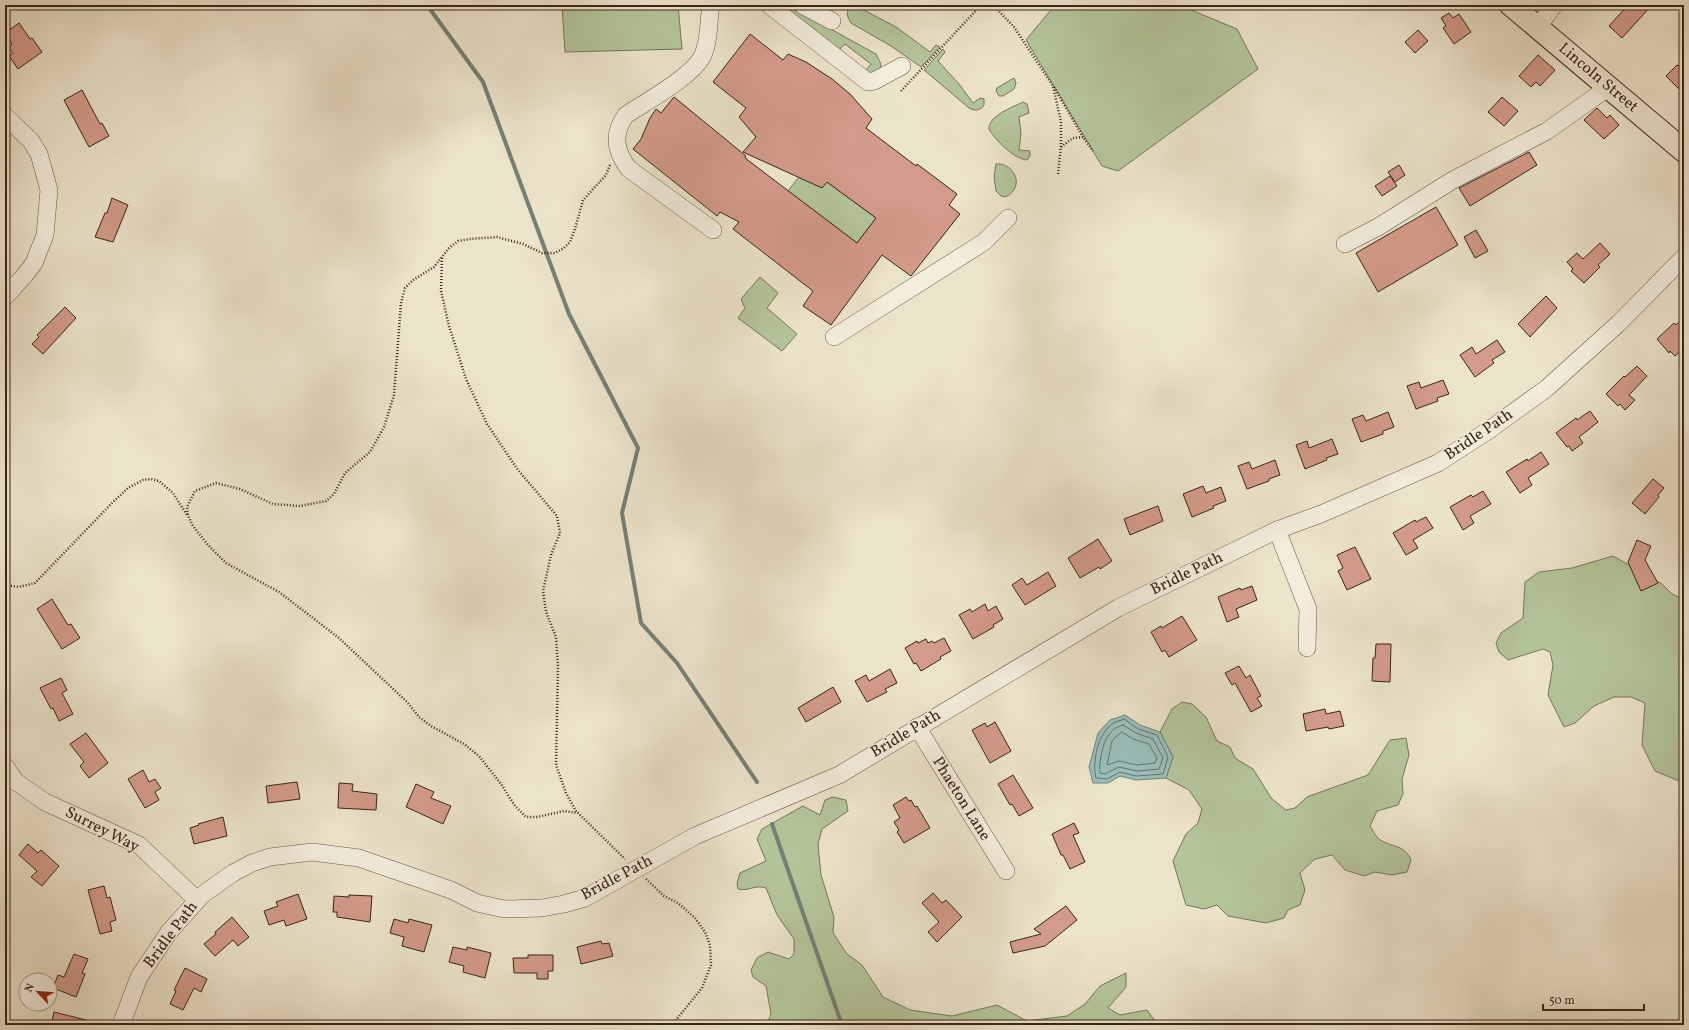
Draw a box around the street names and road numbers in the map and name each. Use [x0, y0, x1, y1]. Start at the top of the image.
street label: Lincoln Street [1553, 38, 1643, 118]
street label: Bridle Path [1440, 404, 1518, 466]
street label: Bridle Path [1147, 547, 1227, 601]
street label: Bridle Path [867, 704, 945, 764]
street label: Phaeton Lane [926, 753, 996, 845]
street label: Surrey Way [61, 802, 143, 858]
street label: Bridle Path [577, 850, 657, 906]
street label: Bridle Path [139, 897, 203, 973]

